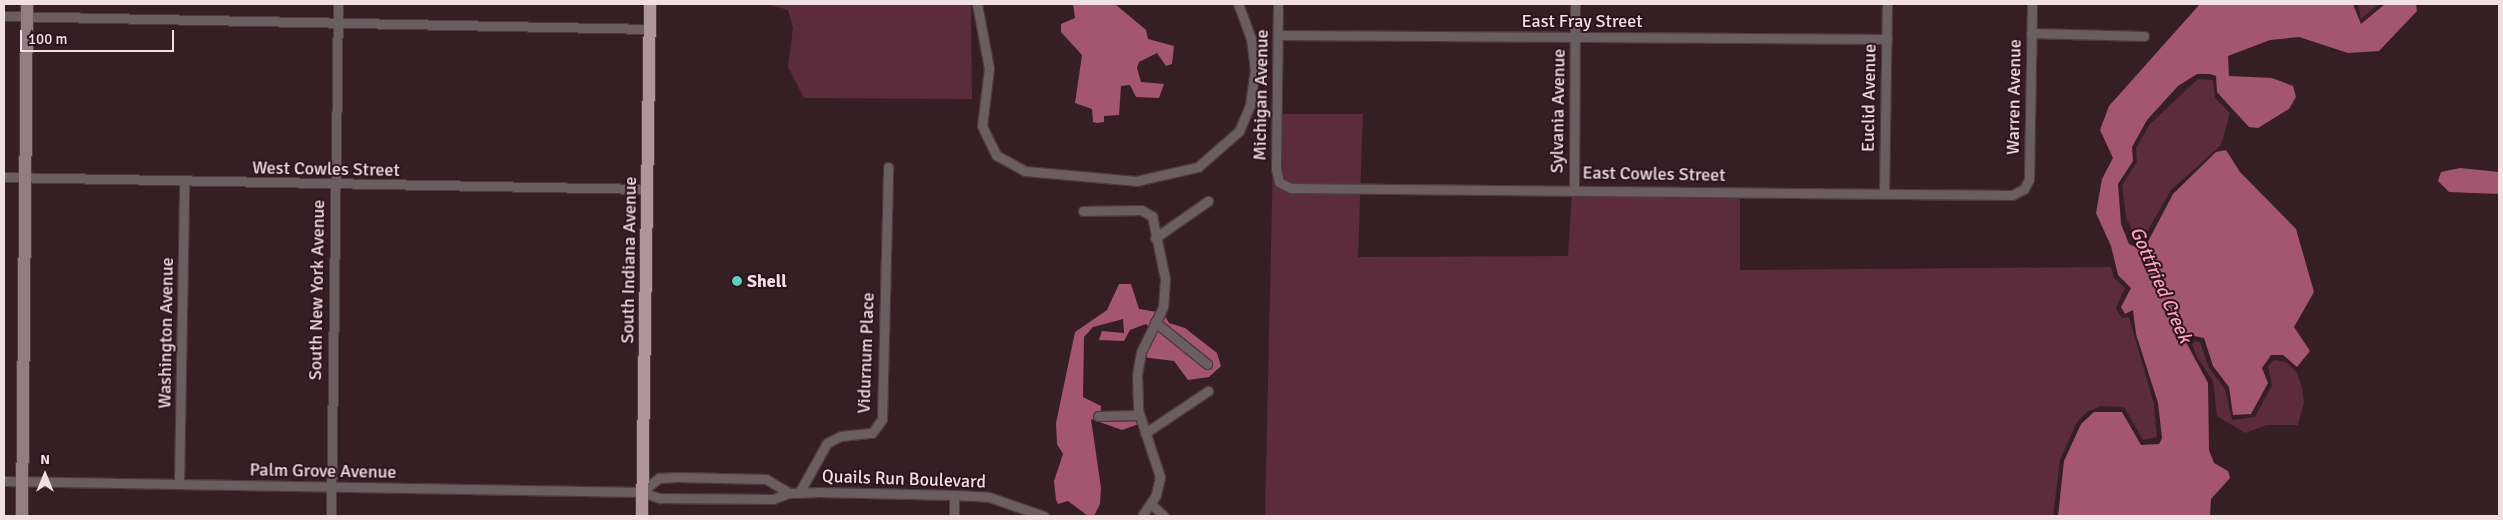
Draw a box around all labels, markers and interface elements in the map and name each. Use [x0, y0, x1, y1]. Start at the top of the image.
street label: East Fray Street [1522, 10, 1642, 32]
scale bar [22, 20, 176, 52]
street label: Michigan Avenue [1249, 29, 1273, 161]
text: 100 m [28, 30, 68, 48]
street label: Warren Avenue [2002, 39, 2026, 155]
street label: Euclid Avenue [1857, 44, 1881, 152]
street label: Sylvania Avenue [1546, 49, 1570, 173]
street label: West Cowles Street [252, 157, 400, 181]
street label: East Cowles Street [1582, 162, 1726, 186]
street label: South Indiana Avenue [617, 176, 641, 344]
street label: South New York Avenue [305, 200, 329, 380]
water label: Gottfried Creek [2124, 223, 2196, 347]
street label: Washington Avenue [154, 257, 178, 409]
place label: Shell [747, 270, 787, 292]
marker: Shell [731, 275, 743, 287]
street label: Vidurnum Place [853, 292, 879, 414]
north arrow [20, 450, 70, 500]
text: N [40, 451, 50, 468]
street label: Palm Grove Avenue [249, 459, 397, 483]
street label: Quails Run Boulevard [822, 465, 986, 493]

